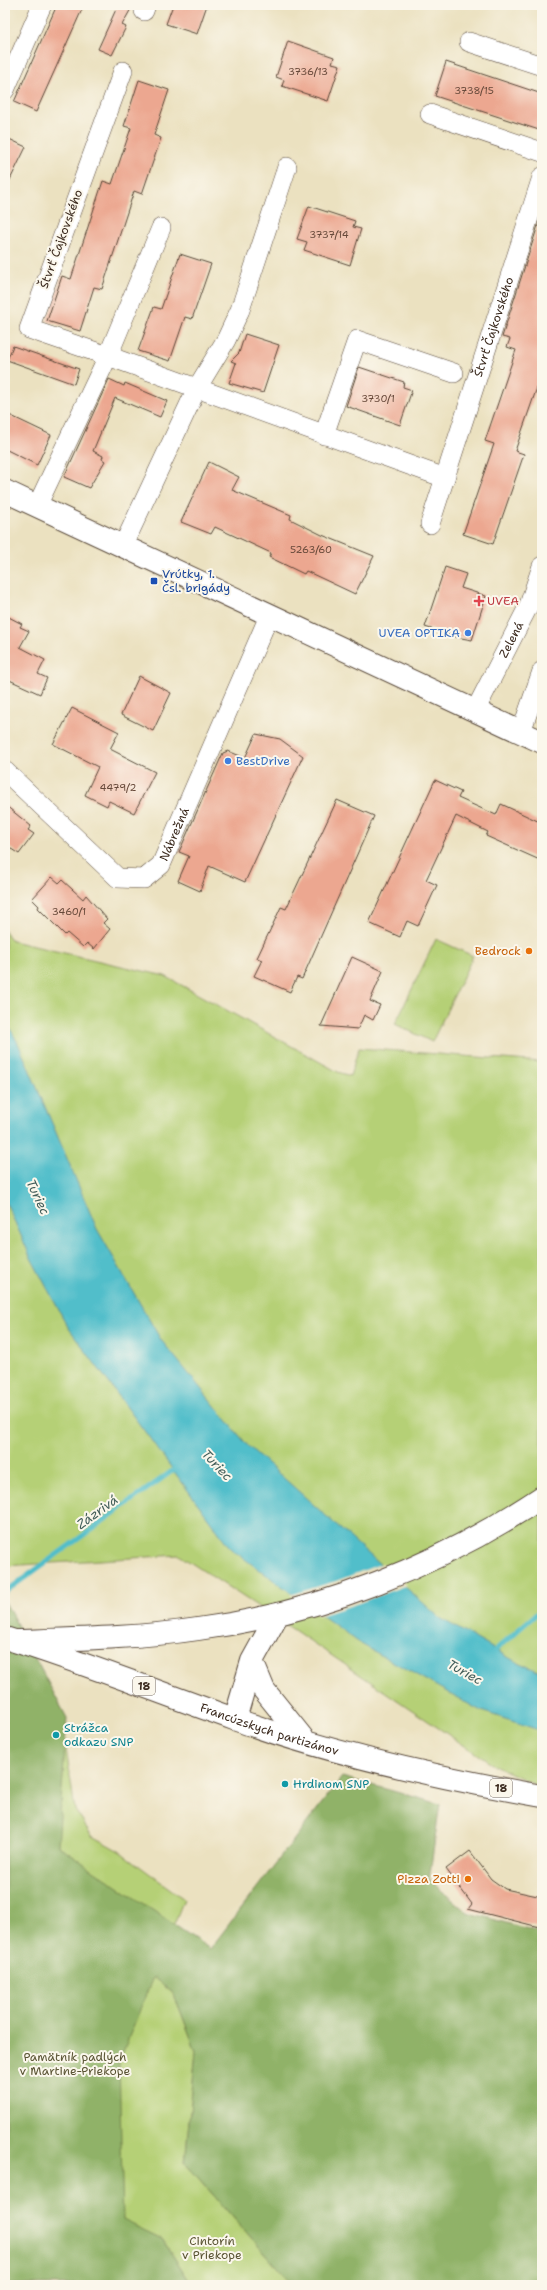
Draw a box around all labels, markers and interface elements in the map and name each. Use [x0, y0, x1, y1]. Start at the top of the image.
house number: 3736/13 [288, 65, 328, 78]
house number: 3738/15 [454, 84, 494, 97]
street label: Štvrť Čajkovského [36, 187, 86, 291]
house number: 3737/14 [309, 228, 349, 241]
street label: Štvrť Čajkovského [470, 275, 517, 379]
house number: 3730/1 [361, 392, 395, 405]
house number: 5263/60 [290, 543, 332, 556]
place label: Vrútky, 1. Čsl. brigády [162, 566, 230, 596]
marker: Vrútky, 1. Čsl. brigády [149, 576, 159, 586]
place label: UVEA [487, 593, 519, 609]
marker: UVEA [474, 596, 484, 606]
street label: Zelená [495, 618, 527, 661]
place label: UVEA OPTIKA [379, 625, 460, 641]
marker: UVEA OPTIKA [463, 628, 473, 638]
place label: BestDrive [236, 753, 290, 769]
marker: BestDrive [223, 756, 233, 766]
house number: 4479/2 [100, 781, 136, 794]
street label: Nábrežná [156, 805, 193, 864]
house number: 3460/1 [52, 905, 86, 918]
place label: Bedrock [475, 943, 521, 959]
marker: Bedrock [524, 946, 534, 956]
water label: Turiec [22, 1177, 54, 1218]
water label: Turiec [198, 1446, 236, 1485]
water label: Zázrivá [73, 1491, 121, 1533]
water label: Turiec [445, 1656, 486, 1689]
road number: 18 [133, 1677, 155, 1695]
street label: Francúzskych partizánov [198, 1700, 341, 1759]
place label: Strážca odkazu SNP [64, 1720, 133, 1750]
marker: Strážca odkazu SNP [51, 1730, 61, 1740]
place label: Hrdinom SNP [293, 1776, 369, 1792]
marker: Hrdinom SNP [280, 1779, 290, 1789]
road number: 18 [490, 1779, 512, 1797]
place label: Pizza Zotti [397, 1871, 460, 1887]
marker: Pizza Zotti [463, 1874, 473, 1884]
park label: Pamätník padlých v Martine-Priekope [20, 2049, 131, 2079]
park label: Cintorín v Priekope [182, 2233, 242, 2263]

